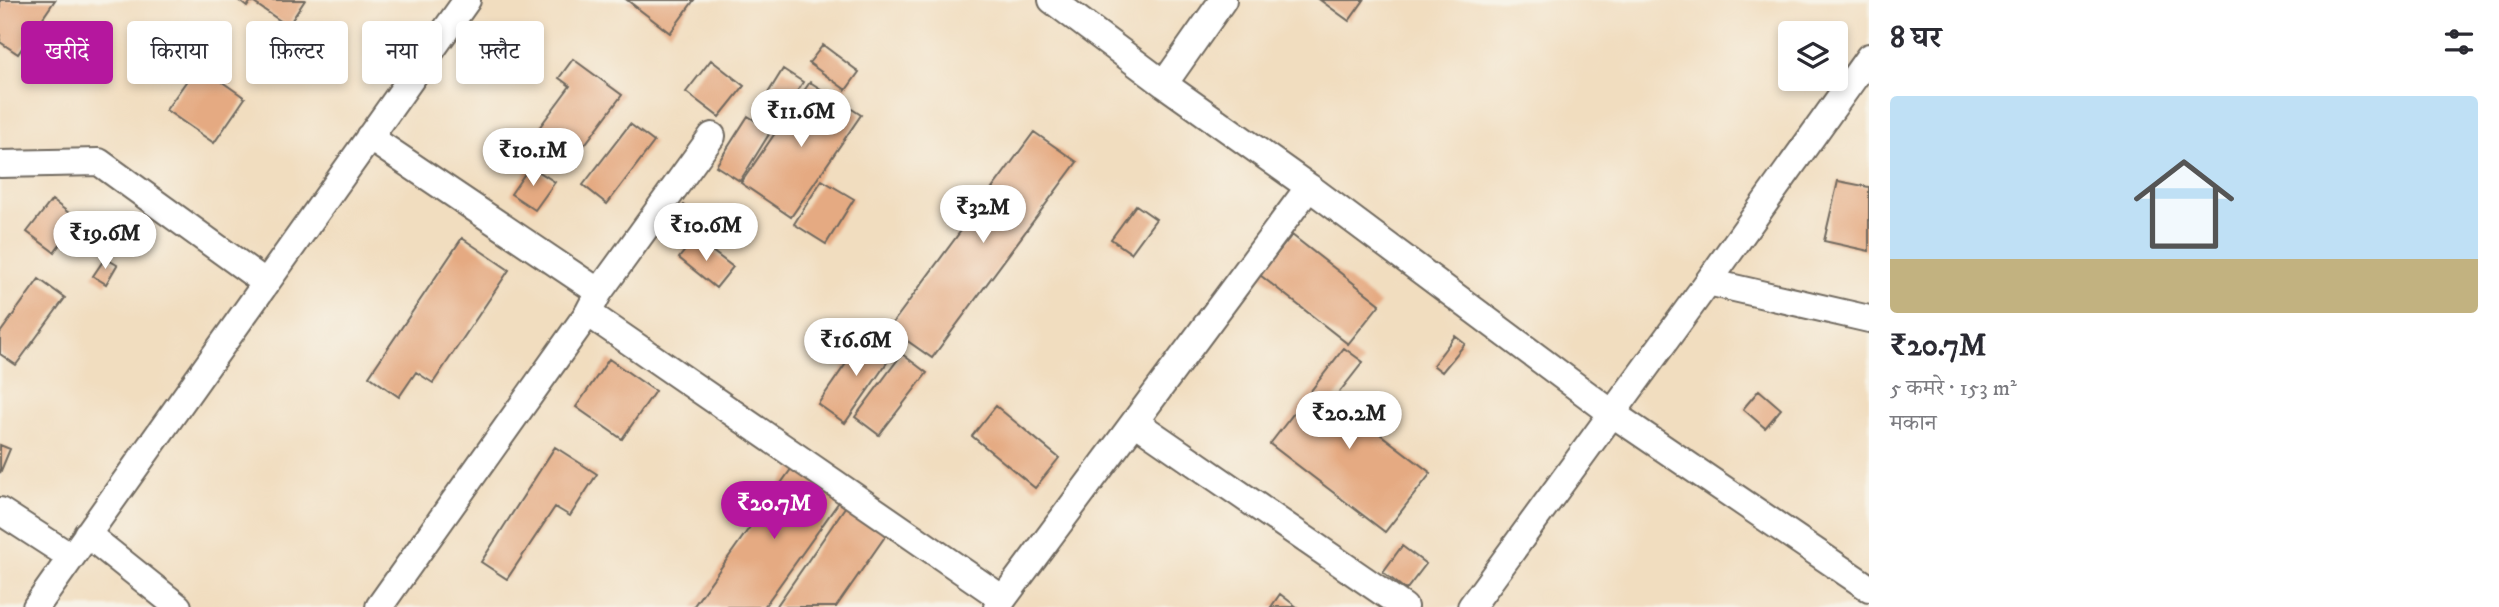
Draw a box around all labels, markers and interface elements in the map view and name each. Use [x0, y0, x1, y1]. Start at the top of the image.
text: 8 घर [1890, 20, 1941, 57]
chip: खरीदें [21, 21, 113, 84]
chip: किराया [127, 21, 232, 84]
chip: फ़िल्टर [246, 21, 348, 84]
chip: नया [362, 21, 442, 84]
chip: फ़्लैट [456, 21, 544, 84]
map controls [1778, 21, 1848, 91]
button: layers [1778, 21, 1848, 91]
icon: filters [2440, 23, 2478, 61]
pin: ₹11.6M [744, 90, 858, 149]
text: ₹11.6M [767, 97, 835, 126]
pin: ₹10.1M [476, 128, 590, 188]
text: ₹10.1M [499, 136, 567, 165]
icon: home [2121, 141, 2247, 267]
pin: ₹32M [942, 186, 1024, 245]
text: ₹32M [956, 193, 1010, 222]
pin: ₹10.6M [649, 204, 763, 263]
text: ₹10.6M [670, 211, 742, 240]
pin: ₹19.6M [48, 212, 162, 271]
text: ₹19.6M [69, 219, 141, 248]
pin: ₹16.6M [799, 318, 913, 378]
text: ₹16.6M [820, 326, 892, 355]
text: ₹20.7M [1890, 328, 1986, 365]
text: 5 कमरे · 153 m² [1890, 374, 2017, 403]
pin: ₹20.2M [1292, 392, 1406, 451]
text: ₹20.2M [1312, 399, 1386, 428]
text: मकान [1890, 409, 1937, 438]
pin: ₹20.7M [717, 482, 831, 541]
text: ₹20.7M [737, 489, 811, 518]

